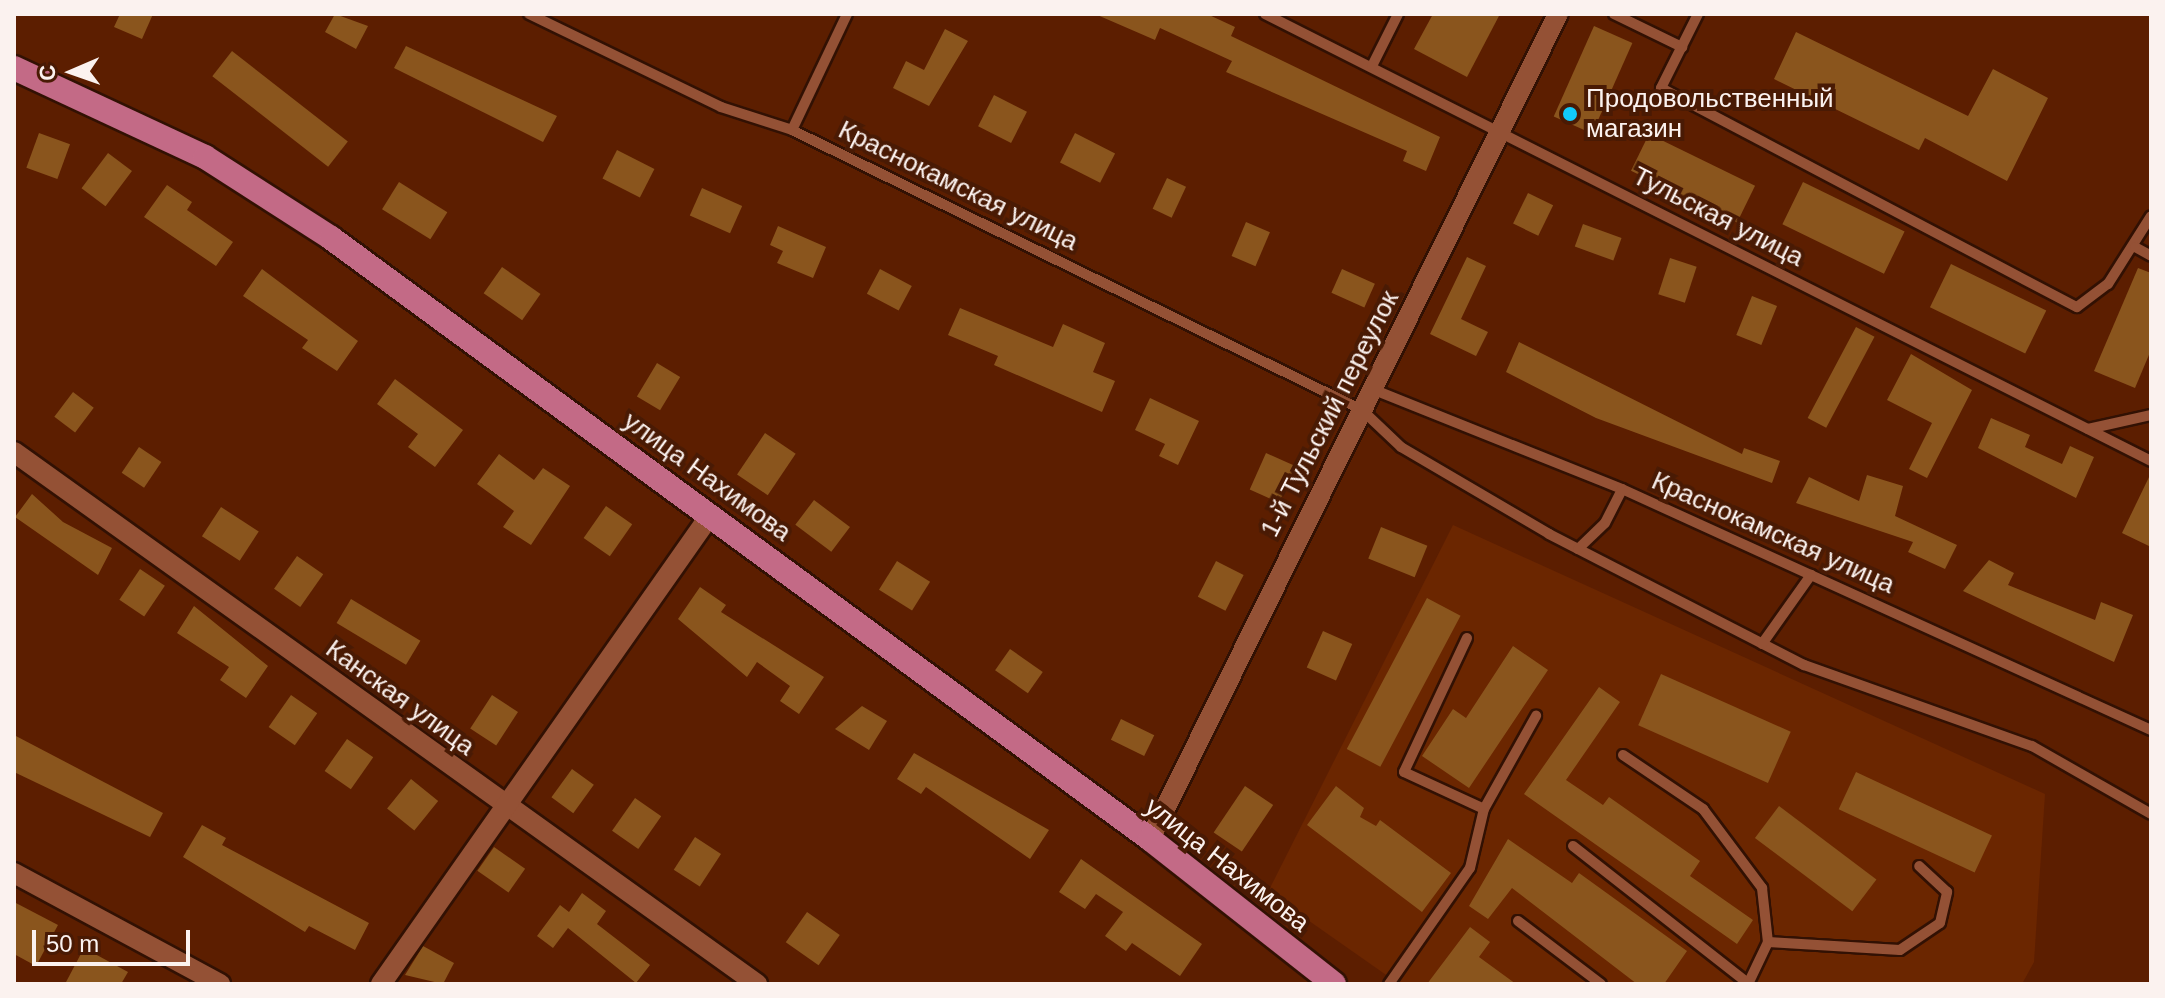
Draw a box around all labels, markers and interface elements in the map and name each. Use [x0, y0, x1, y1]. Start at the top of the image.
north arrow [32, 32, 112, 112]
text: С [35, 64, 60, 81]
place label: Продовольственный магазин [1586, 83, 1834, 144]
marker: Продовольственный магазин [1561, 105, 1579, 123]
street label: Краснокамская улица [833, 114, 1083, 258]
street label: Тульская улица [1627, 160, 1809, 274]
street label: 1-й Тульский переулок [1254, 286, 1406, 542]
street label: улица Нахимова [617, 406, 797, 548]
street label: Краснокамская улица [1647, 465, 1899, 601]
street label: Канская улица [320, 634, 480, 762]
street label: улица Нахимова [1139, 791, 1315, 939]
scale bar [36, 914, 194, 964]
text: 50 m [46, 930, 99, 957]

